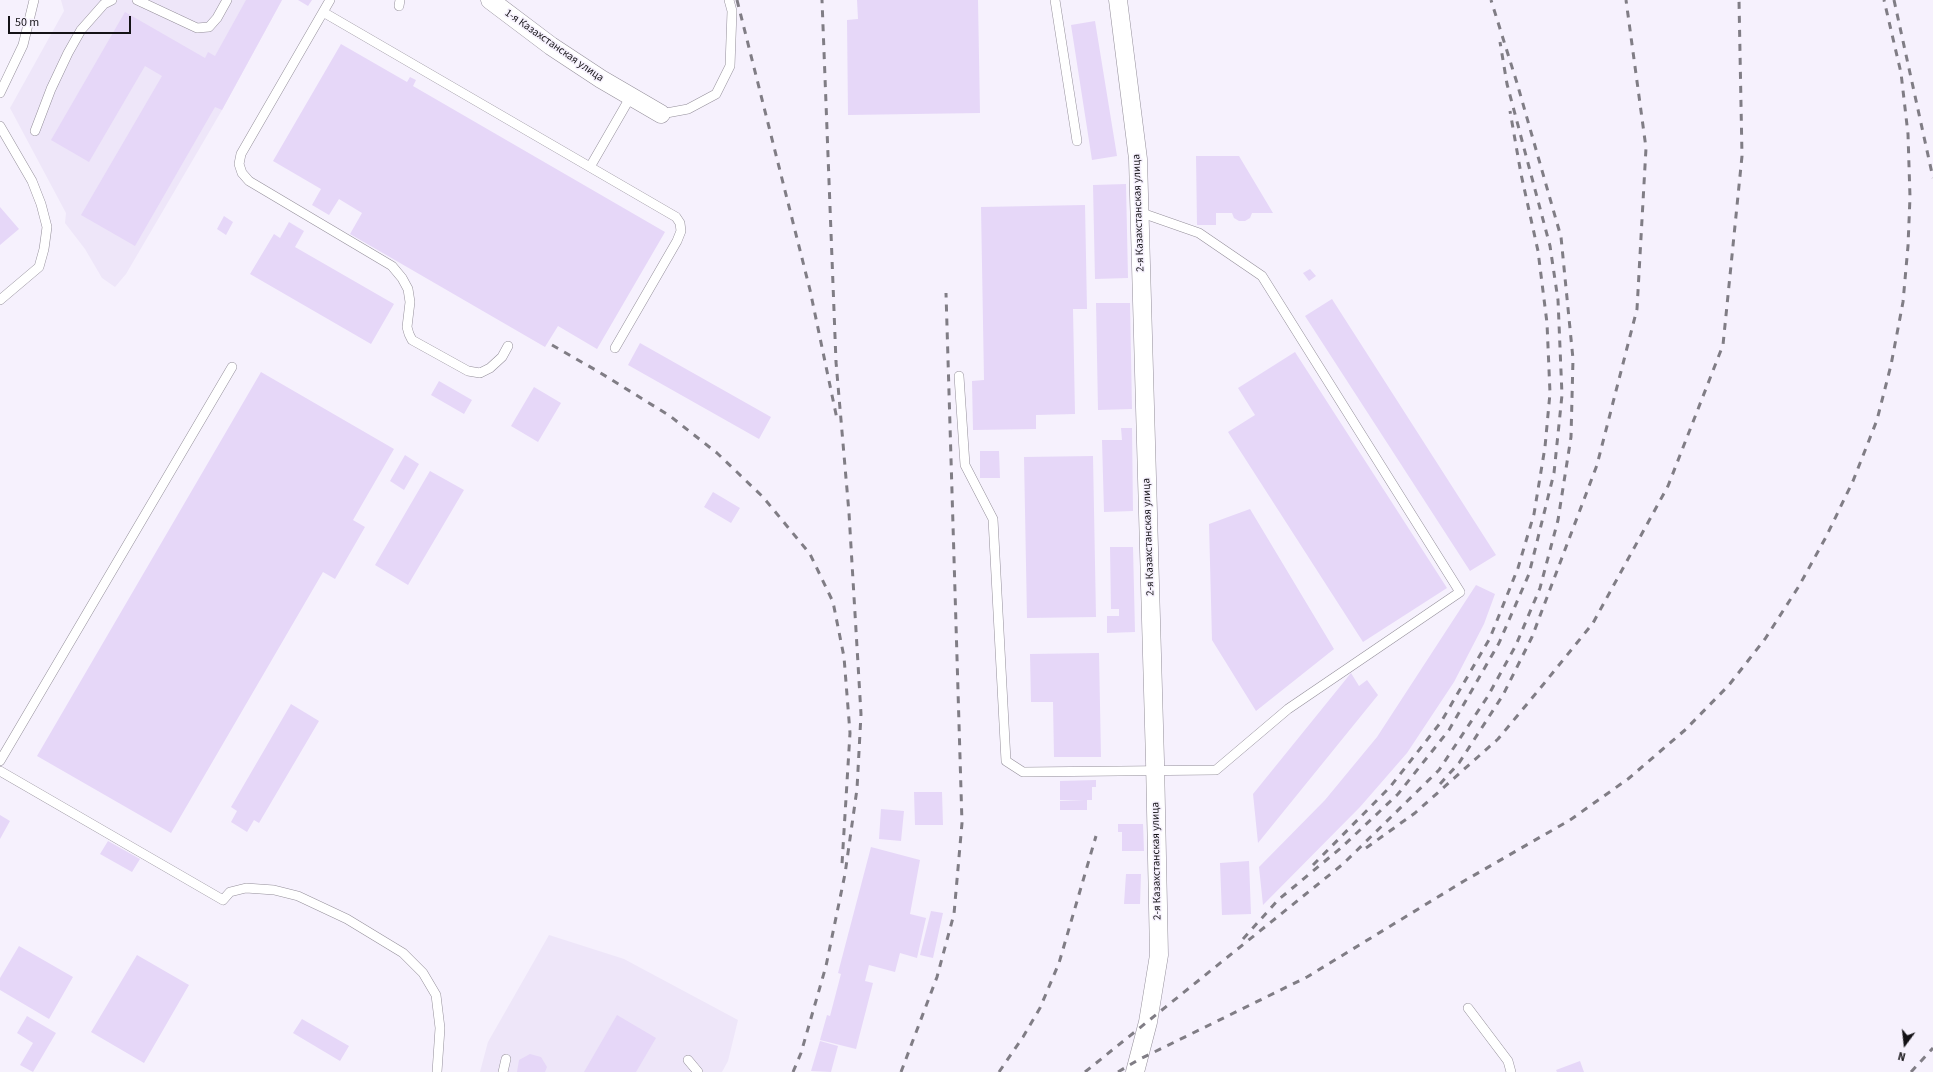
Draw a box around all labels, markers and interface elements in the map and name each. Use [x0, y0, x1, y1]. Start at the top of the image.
street label: 1-я Казахстанская улица [502, 7, 606, 85]
scale bar [10, 8, 133, 34]
text: 50 m [15, 14, 39, 31]
street label: 2-я Казахстанская улица [1130, 154, 1148, 272]
street label: 2-я Казахстанская улица [1140, 478, 1158, 596]
street label: 2-я Казахстанская улица [1149, 802, 1165, 920]
north arrow [1885, 1024, 1925, 1064]
text: N [1896, 1048, 1907, 1064]

